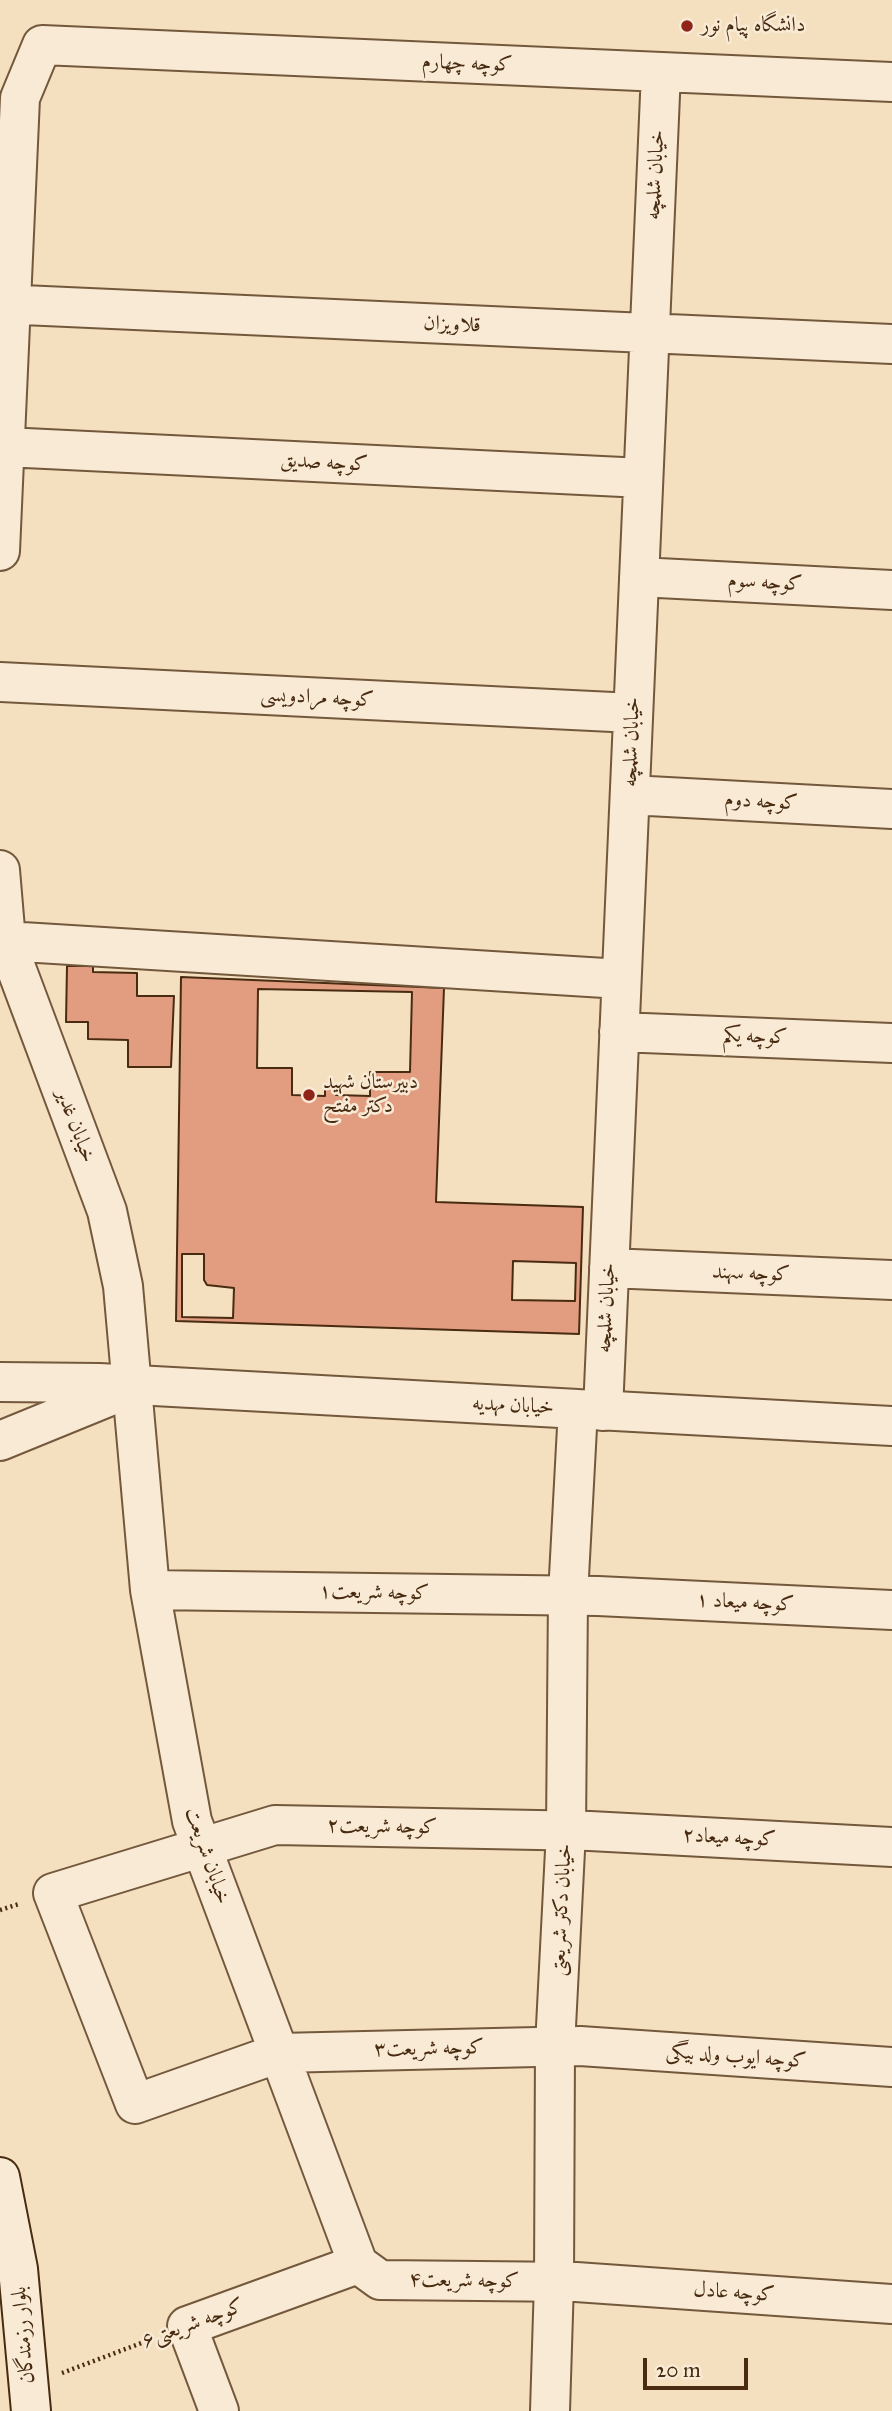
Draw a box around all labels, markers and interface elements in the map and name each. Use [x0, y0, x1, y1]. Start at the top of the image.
place label: دانشگاه پیام نور [701, 13, 805, 39]
marker: دانشگاه پیام نور [679, 18, 695, 34]
street label: کوچه چهارم [421, 50, 513, 78]
street label: خیابان شلمچه [641, 129, 671, 221]
street label: قلاویزان [423, 311, 481, 339]
street label: کوچه صدیق [280, 448, 368, 478]
street label: کوچه سوم [727, 568, 803, 598]
street label: کوچه مرادویسی [260, 682, 374, 714]
street label: خیابان شلمچه [618, 697, 646, 787]
street label: کوچه دوم [724, 787, 798, 817]
street label: کوچه یکم [722, 1023, 788, 1051]
place label: دبیرستان شهید دکتر مفتح [323, 1070, 418, 1120]
street label: خیابان غدیر [49, 1086, 101, 1166]
marker: دبیرستان شهید دکتر مفتح [301, 1087, 317, 1103]
street label: کوچه سهند [711, 1260, 791, 1288]
street label: خیابان شلمچه [592, 1262, 622, 1354]
street label: خیابان مهدیه [471, 1391, 555, 1421]
street label: کوچه شریعت۱ [319, 1579, 429, 1607]
street label: کوچه میعاد ۱ [695, 1588, 795, 1618]
street label: خیابان شریعت [179, 1804, 235, 1908]
street label: کوچه شریعت۲ [327, 1813, 437, 1841]
street label: کوچه میعاد۲ [681, 1823, 777, 1853]
street label: خیابان دکتر شریعتی [546, 1843, 578, 1977]
street label: کوچه شریعت۳ [374, 2035, 484, 2063]
street label: کوچه ایوب ولد بیگی [665, 2040, 807, 2074]
street label: کوچه شریعت۴ [409, 2267, 519, 2295]
street label: کوچه عادل [693, 2278, 775, 2308]
street label: بلوار رزمندگان [7, 2285, 41, 2385]
street label: کوچه شریعتی۶ [138, 2294, 248, 2354]
scale bar [647, 2344, 752, 2388]
text: 20 m [656, 2357, 701, 2383]

